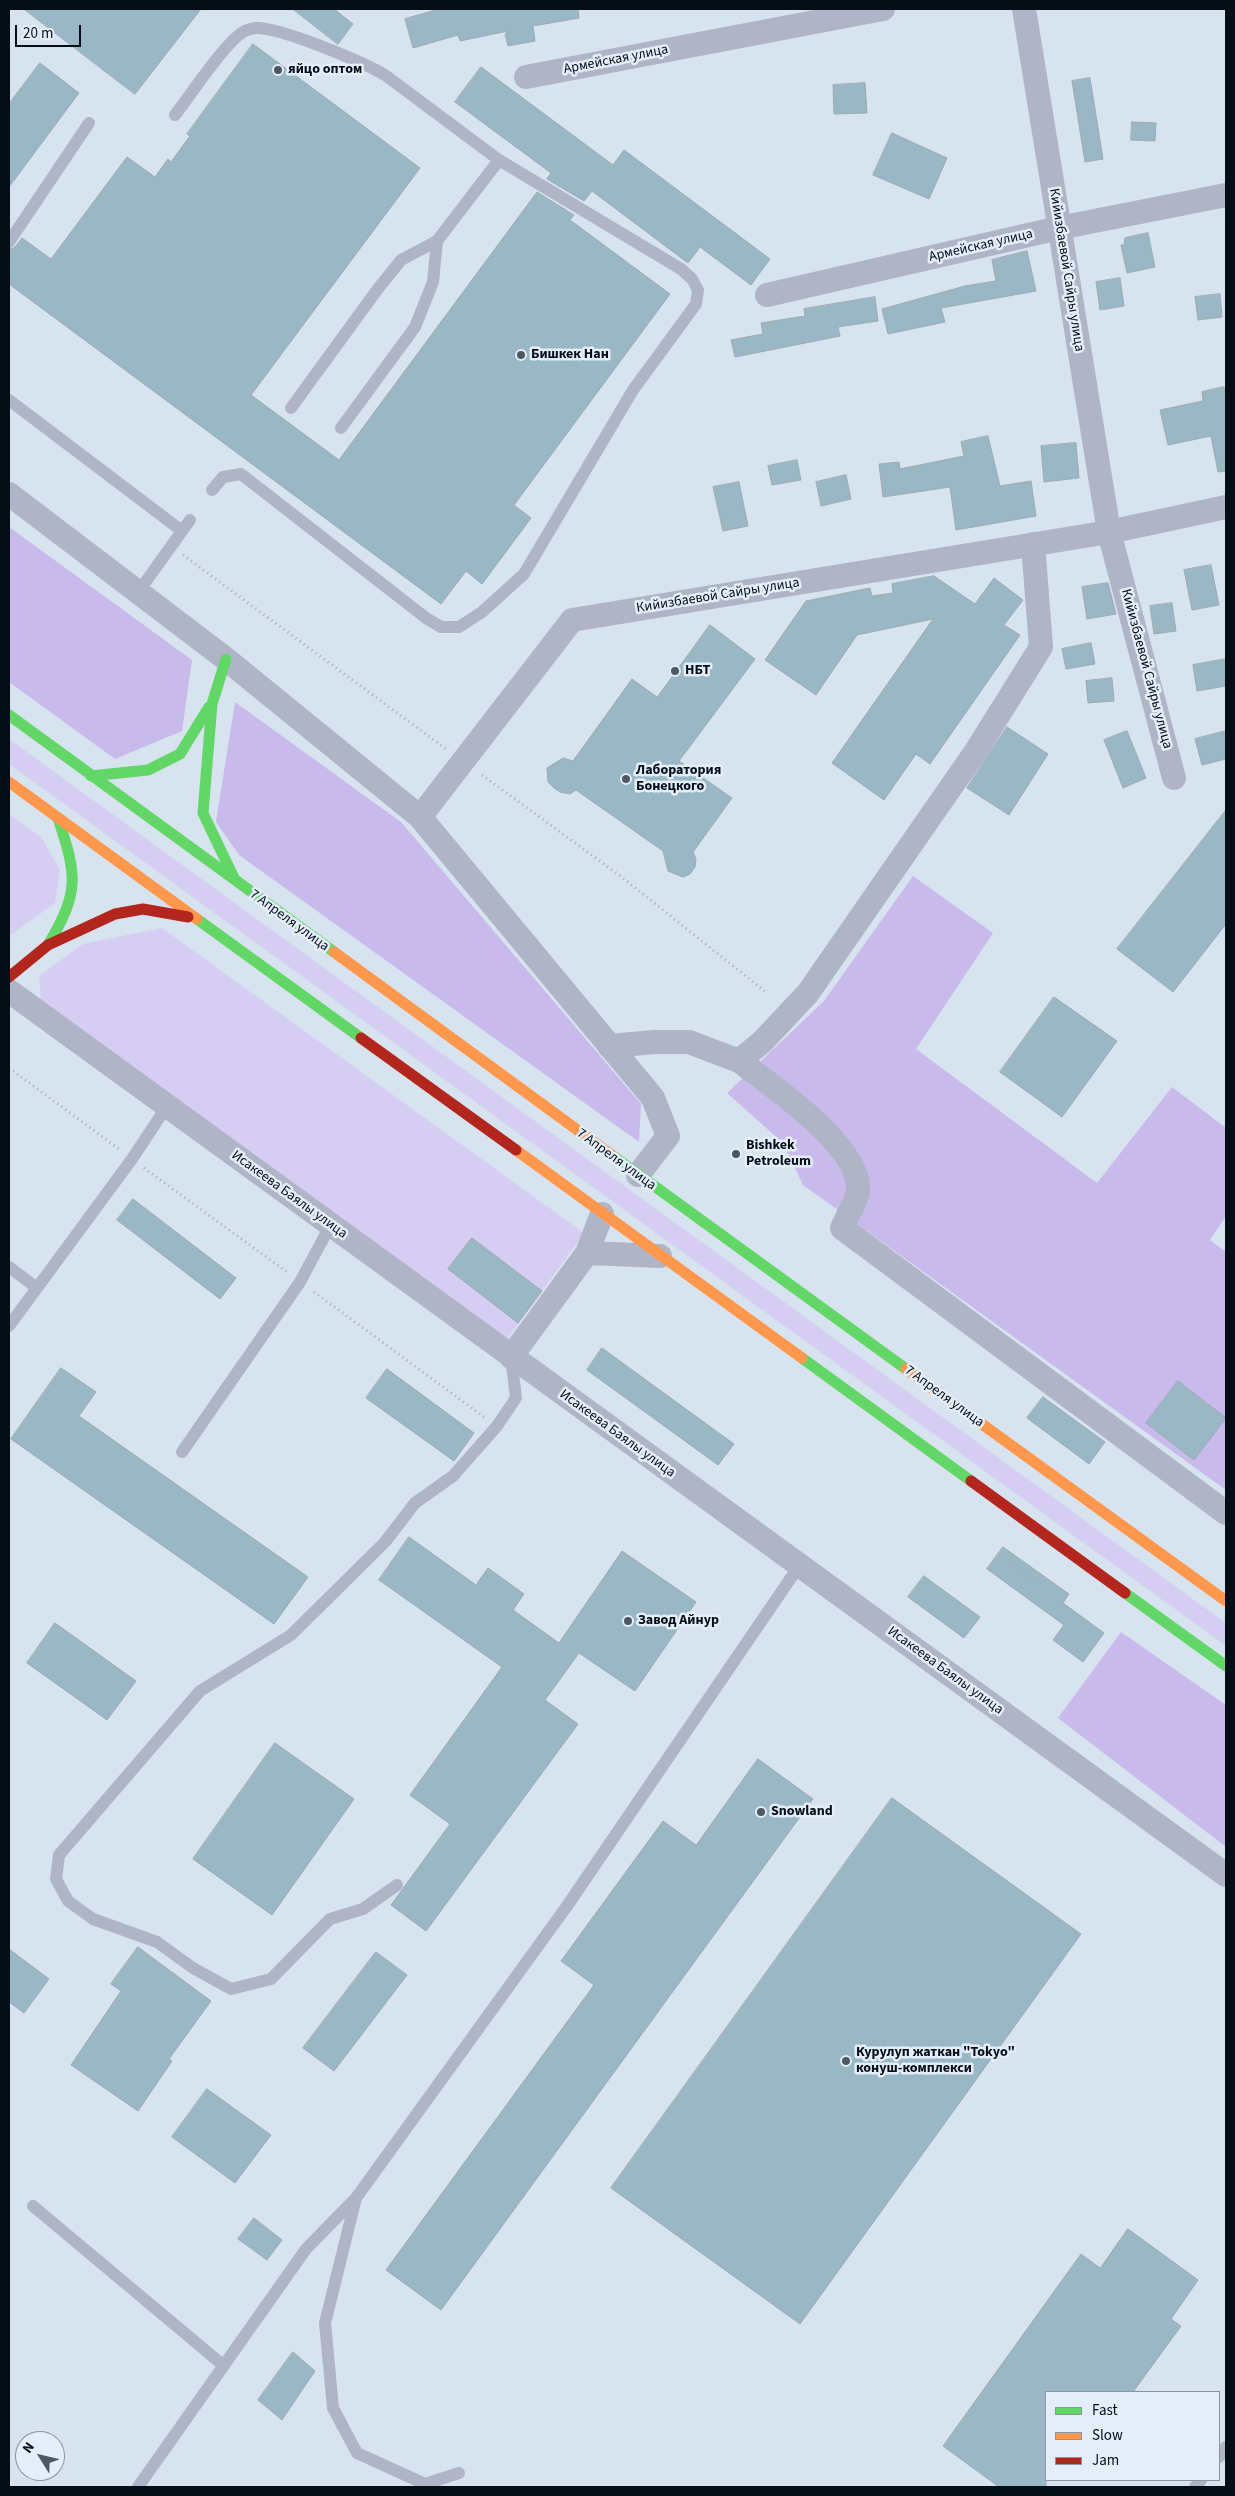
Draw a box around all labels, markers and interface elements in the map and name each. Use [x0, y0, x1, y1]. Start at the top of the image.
scale bar [18, 15, 84, 47]
text: 20 m [23, 23, 53, 44]
street label: Армейская улица [562, 42, 670, 78]
place label: яйцо оптом [288, 62, 362, 78]
marker: яйцо оптом [272, 64, 284, 76]
street label: Кийизбаевой Сайры улица [1045, 187, 1087, 353]
street label: Армейская улица [927, 226, 1035, 266]
place label: Бишкек Нан [531, 347, 609, 363]
marker: Бишкек Нан [515, 349, 527, 361]
street label: Кийизбаевой Сайры улица [635, 575, 801, 617]
street label: Кийизбаевой Сайры улица [1117, 587, 1175, 751]
place label: НБТ [685, 663, 710, 679]
marker: НБТ [669, 665, 681, 677]
place label: Лаборатория Бонецкого [636, 763, 721, 796]
marker: Лаборатория Бонецкого [620, 773, 632, 785]
street label: 7 Апреля улица [246, 887, 332, 955]
street label: 7 Апреля улица [573, 1126, 659, 1194]
place label: Bishkek Petroleum [746, 1138, 811, 1170]
street label: Исакеева Баялы улица [228, 1147, 350, 1243]
marker: Bishkek Petroleum [730, 1148, 742, 1160]
street label: 7 Апреля улица [901, 1363, 987, 1431]
street label: Исакеева Баялы улица [556, 1386, 678, 1482]
place label: Завод Айнур [638, 1613, 719, 1629]
marker: Завод Айнур [622, 1615, 634, 1627]
street label: Исакеева Баялы улица [884, 1623, 1006, 1719]
place label: Snowland [771, 1804, 833, 1820]
marker: Snowland [755, 1806, 767, 1818]
place label: Курулуп жаткан "Tokyo" конуш-комплекси [856, 2045, 1015, 2078]
marker: Курулуп жаткан "Tokyo" конуш-комплекси [840, 2055, 852, 2067]
legend [1045, 2391, 1220, 2481]
text: Fast [1092, 2400, 1118, 2421]
text: Slow [1092, 2425, 1123, 2446]
north arrow [15, 2431, 65, 2481]
text: N [18, 2438, 40, 2457]
text: Jam [1092, 2450, 1119, 2471]

